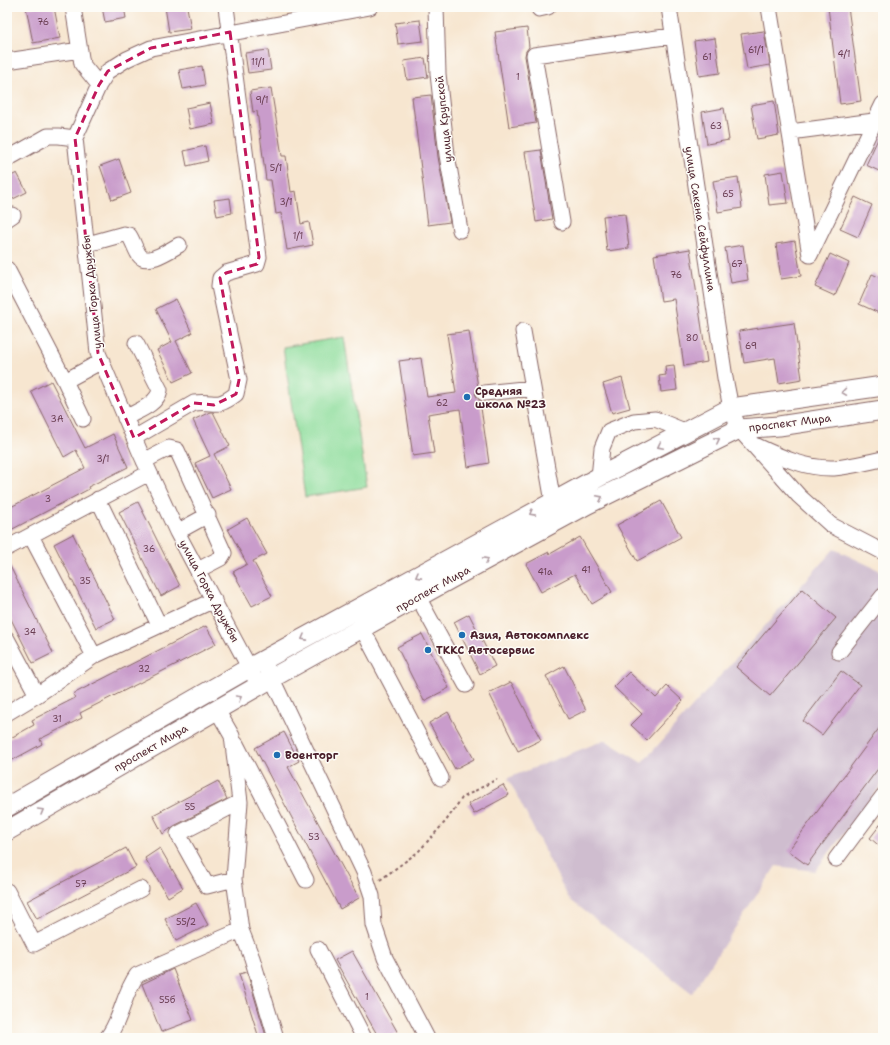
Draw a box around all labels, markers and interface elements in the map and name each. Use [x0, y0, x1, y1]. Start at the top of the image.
house number: 76 [37, 16, 49, 28]
house number: 61/1 [748, 44, 764, 56]
house number: 4/1 [837, 48, 851, 60]
house number: 61 [702, 51, 712, 63]
house number: 11/1 [251, 56, 265, 68]
house number: 1 [516, 71, 520, 83]
street label: улица Крупской [432, 75, 456, 163]
house number: 9/1 [255, 94, 269, 106]
house number: 63 [710, 120, 722, 132]
street label: улица Сакена Сейфуллина [681, 145, 719, 293]
house number: 5/1 [270, 162, 282, 174]
house number: 65 [722, 188, 734, 200]
house number: 3/1 [279, 196, 293, 208]
house number: 1/1 [293, 230, 303, 242]
street label: улица Горка Дружбы [79, 234, 105, 350]
house number: 67 [731, 258, 743, 270]
house number: 76 [670, 269, 682, 281]
house number: 80 [686, 332, 698, 344]
house number: 69 [745, 340, 757, 352]
place label: Средняя школа №23 [475, 384, 546, 412]
one-way arrow [841, 387, 847, 396]
marker: Средняя школа №23 [462, 392, 472, 402]
house number: 62 [436, 397, 448, 409]
street label: проспект Мира [748, 410, 832, 436]
house number: 3А [51, 413, 64, 425]
one-way arrow [712, 437, 720, 445]
one-way arrow [656, 441, 664, 449]
house number: 3/1 [96, 453, 110, 465]
house number: 3 [45, 493, 51, 505]
one-way arrow [596, 495, 604, 503]
one-way arrow [529, 509, 537, 516]
street label: улица Горка Дружбы [176, 537, 242, 645]
house number: 36 [143, 543, 155, 555]
one-way arrow [482, 557, 489, 564]
street label: проспект Мира [393, 562, 473, 616]
house number: 41 [581, 564, 591, 576]
house number: 41а [537, 566, 553, 578]
one-way arrow [415, 571, 422, 578]
house number: 35 [79, 575, 91, 587]
house number: 34 [24, 626, 36, 638]
place label: Азия, Автокомплекс [470, 628, 589, 643]
marker: Азия, Автокомплекс [457, 630, 467, 640]
one-way arrow [301, 633, 308, 641]
place label: ТККС Автосервис [436, 643, 535, 658]
marker: ТККС Автосервис [423, 645, 433, 655]
house number: 32 [138, 663, 150, 675]
one-way arrow [234, 695, 242, 702]
house number: 31 [52, 713, 62, 725]
street label: проспект Мира [111, 721, 191, 775]
place label: Военторг [285, 748, 339, 763]
marker: Военторг [272, 750, 282, 760]
house number: 55 [185, 801, 195, 813]
one-way arrow [37, 809, 44, 816]
house number: 53 [308, 831, 320, 843]
house number: 57 [75, 878, 87, 890]
house number: 55/2 [176, 916, 196, 928]
house number: 1 [365, 991, 369, 1003]
house number: 55б [159, 994, 176, 1006]

